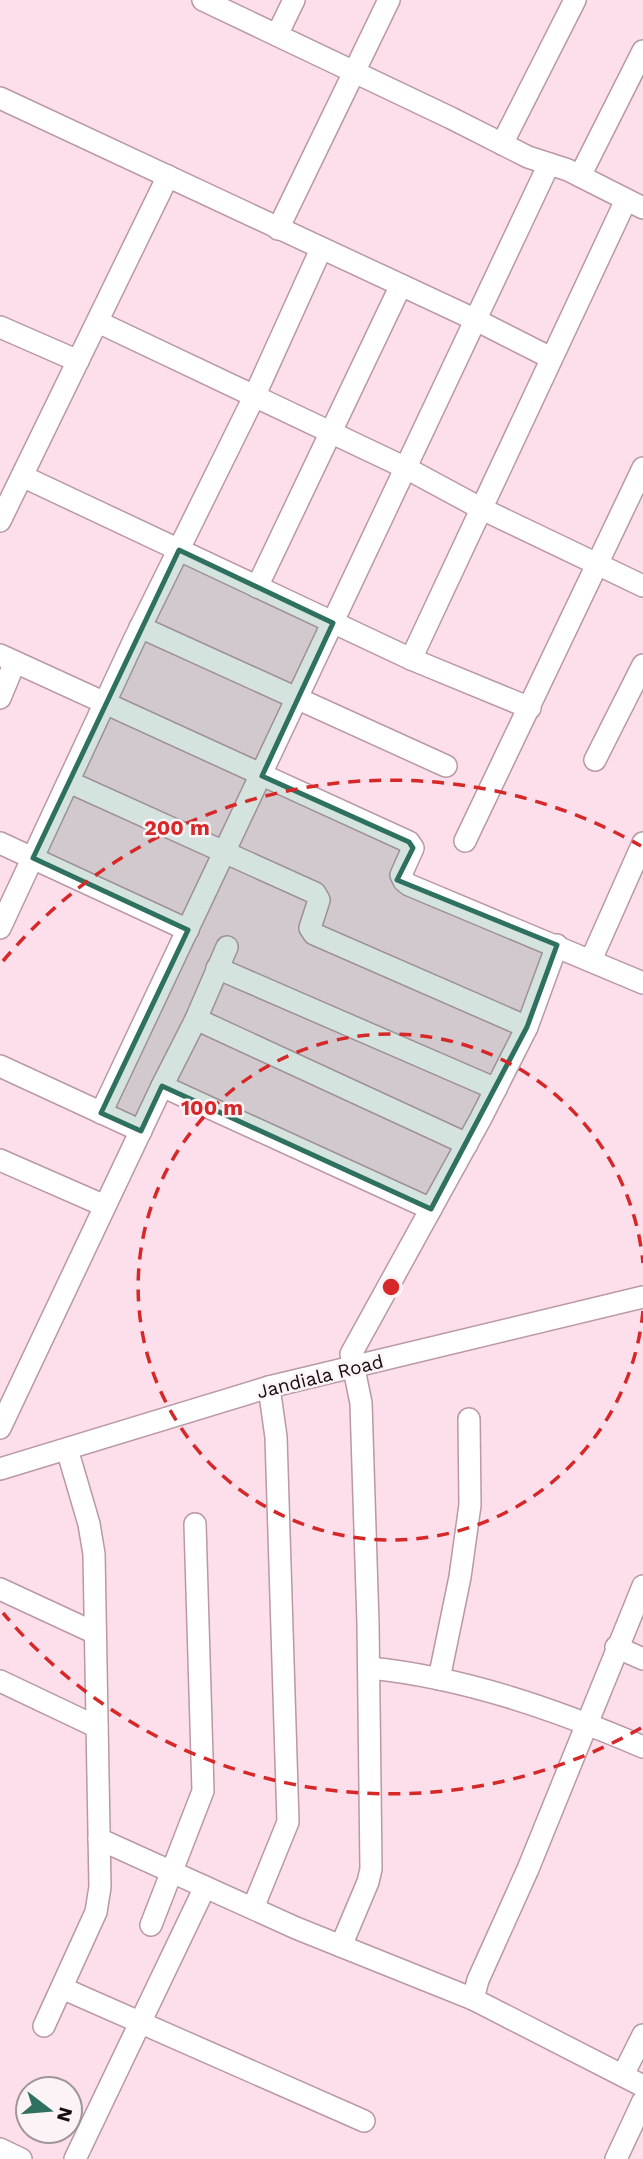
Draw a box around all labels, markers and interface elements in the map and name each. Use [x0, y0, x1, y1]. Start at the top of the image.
text: 200 m [144, 815, 210, 840]
text: 100 m [181, 1095, 243, 1120]
centre of rings [379, 1275, 403, 1299]
street label: Jandiala Road [254, 1350, 386, 1403]
north arrow [14, 2075, 84, 2145]
text: N [52, 2105, 78, 2124]

